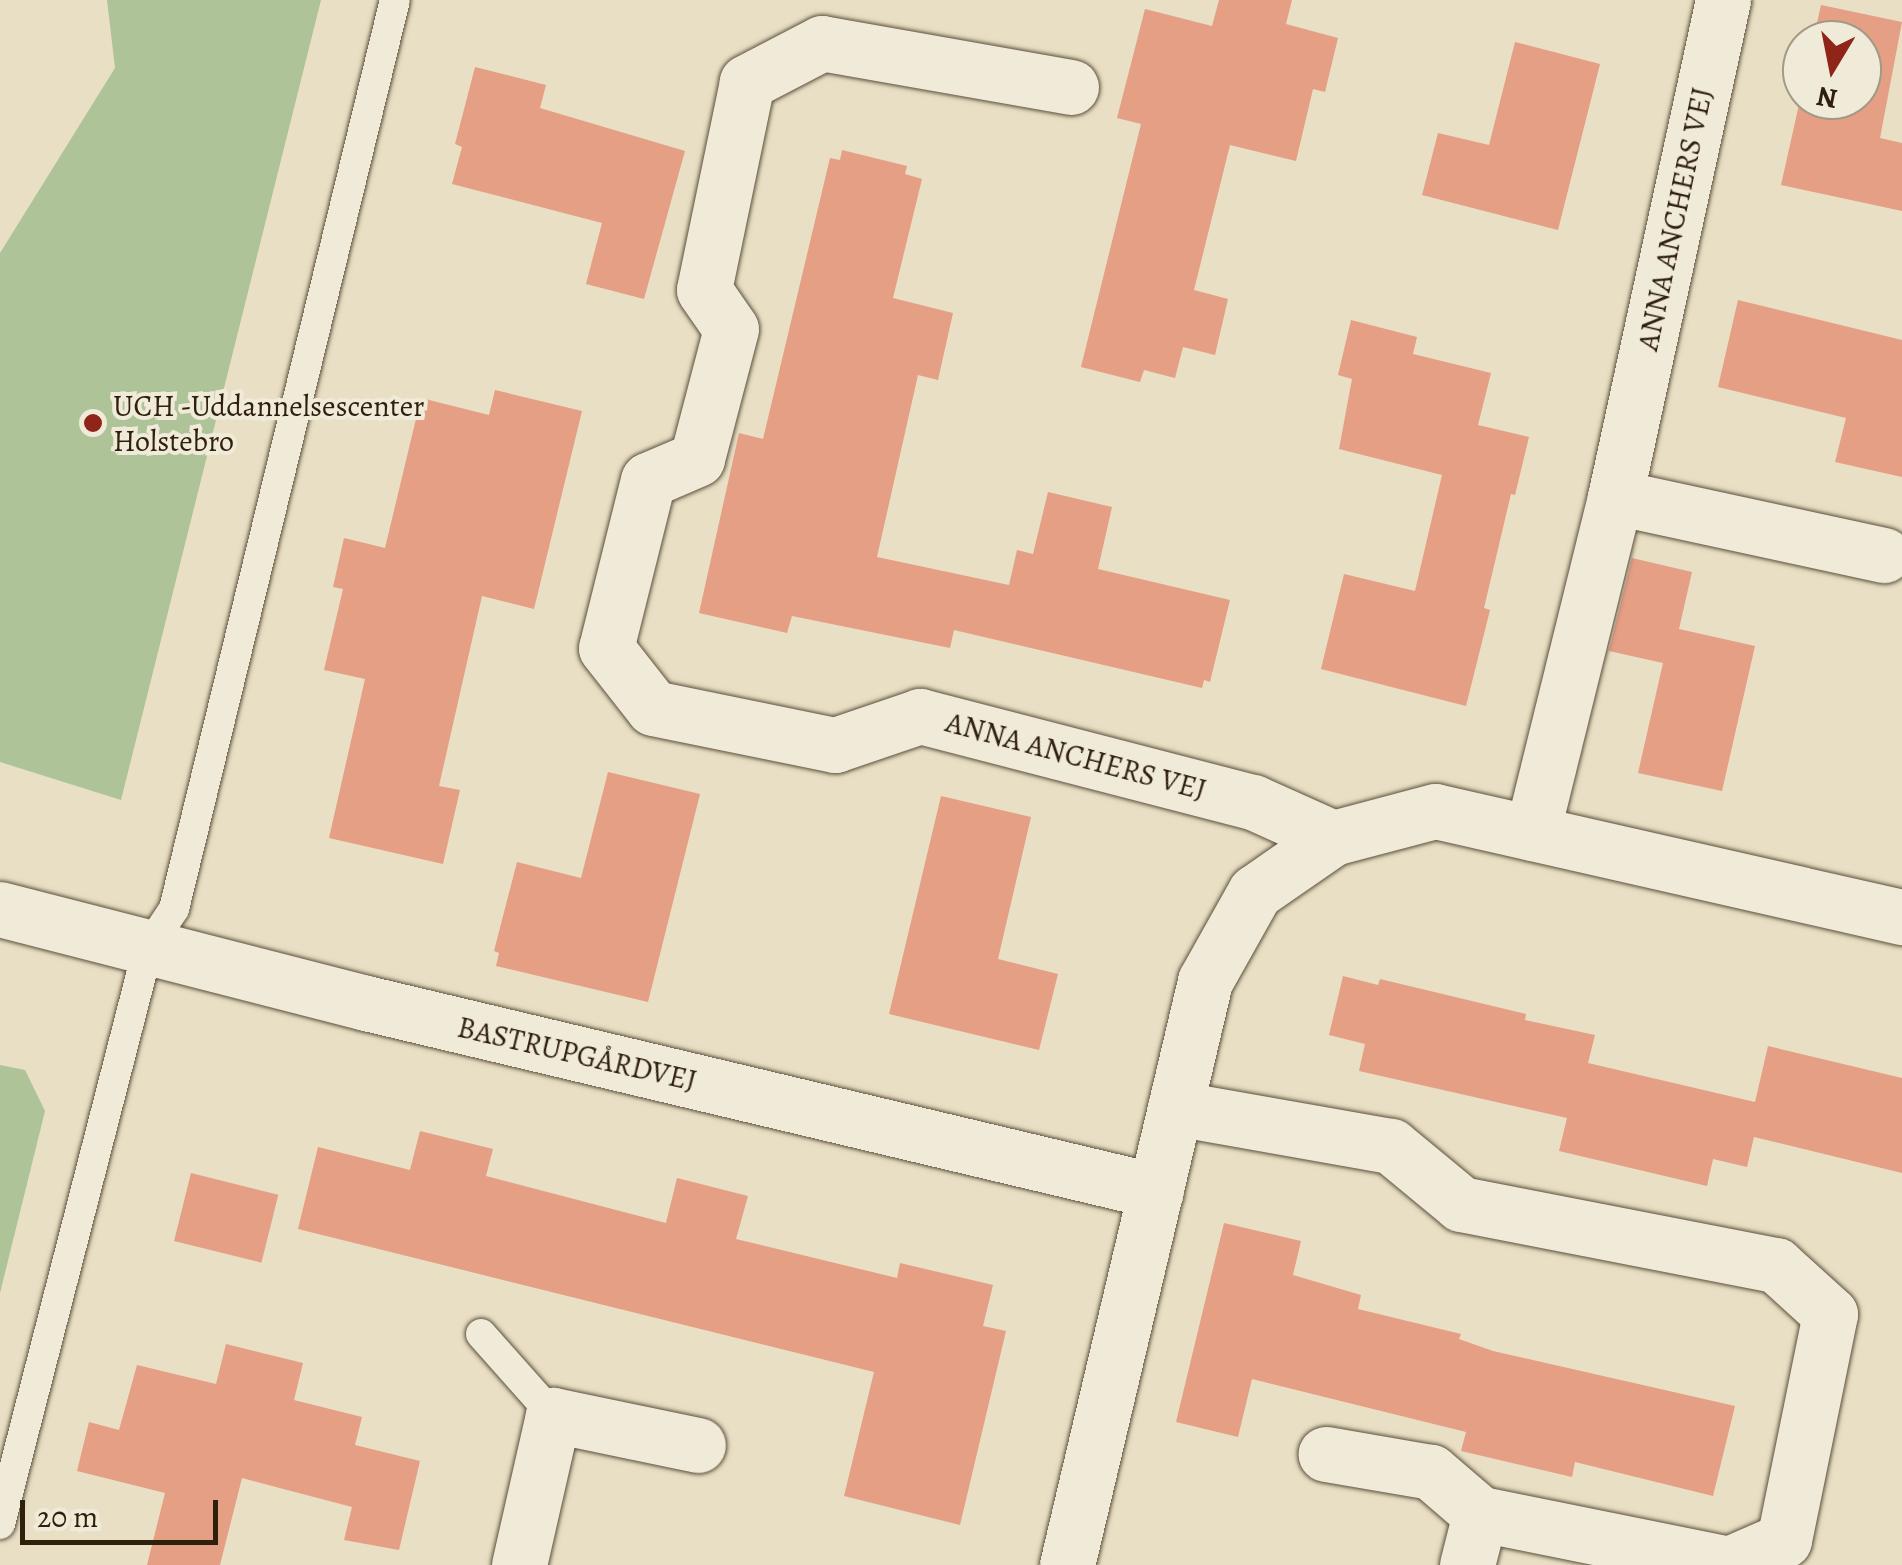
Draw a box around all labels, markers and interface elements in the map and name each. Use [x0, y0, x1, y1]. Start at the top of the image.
north arrow [1782, 20, 1882, 120]
text: N [1814, 77, 1840, 118]
street label: ANNA ANCHERS VEJ [1630, 84, 1720, 354]
place label: UCH -Uddannelsescenter Holstebro [113, 388, 425, 458]
marker: UCH -Uddannelsescenter Holstebro [82, 412, 104, 434]
street label: ANNA ANCHERS VEJ [942, 704, 1210, 808]
street label: BASTRUPGÅRDVEJ [454, 1009, 700, 1099]
scale bar [25, 1480, 222, 1542]
text: 20 m [37, 1497, 98, 1537]

